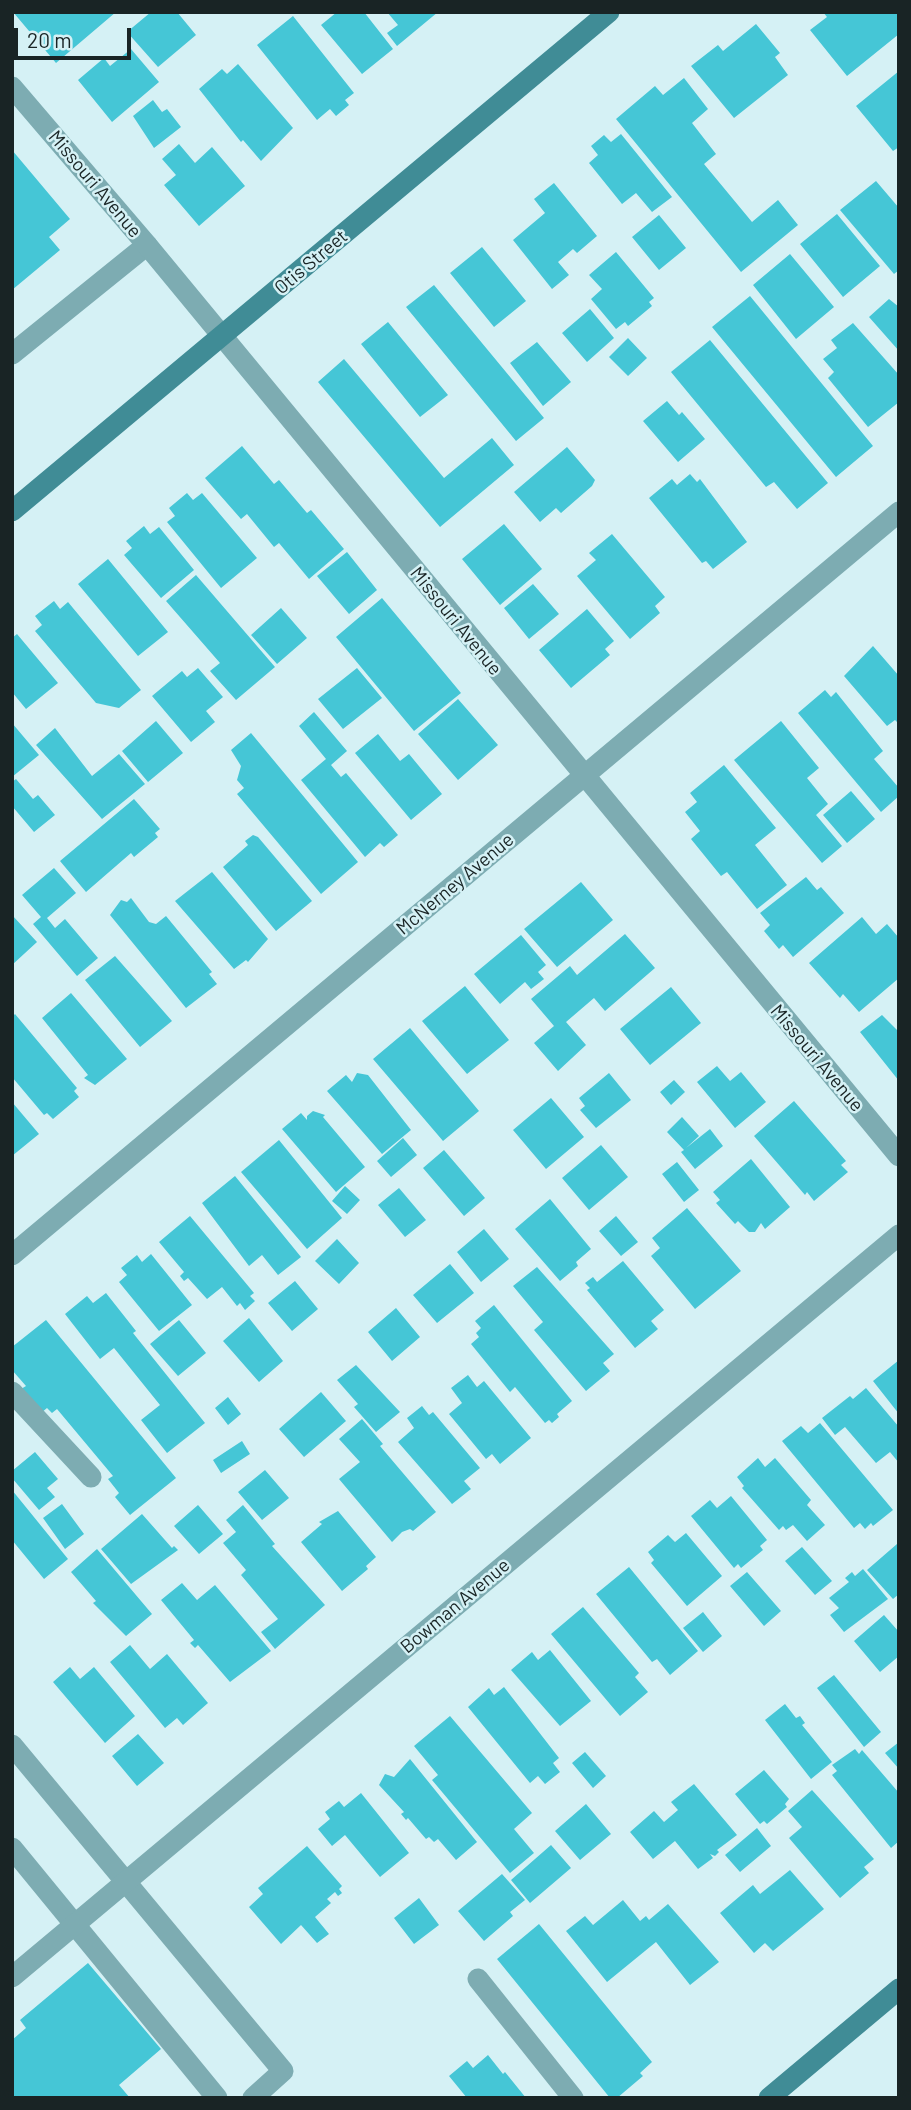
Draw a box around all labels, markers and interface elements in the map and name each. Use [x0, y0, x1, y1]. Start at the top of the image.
scale bar [18, 14, 135, 58]
text: 20 m [27, 27, 72, 52]
street label: Missouri Avenue [44, 126, 146, 242]
street label: Otis Street [270, 225, 352, 299]
street label: Missouri Avenue [405, 562, 507, 680]
street label: McNerney Avenue [392, 828, 518, 940]
street label: Missouri Avenue [766, 1000, 868, 1116]
street label: Bowman Avenue [396, 1554, 514, 1658]

